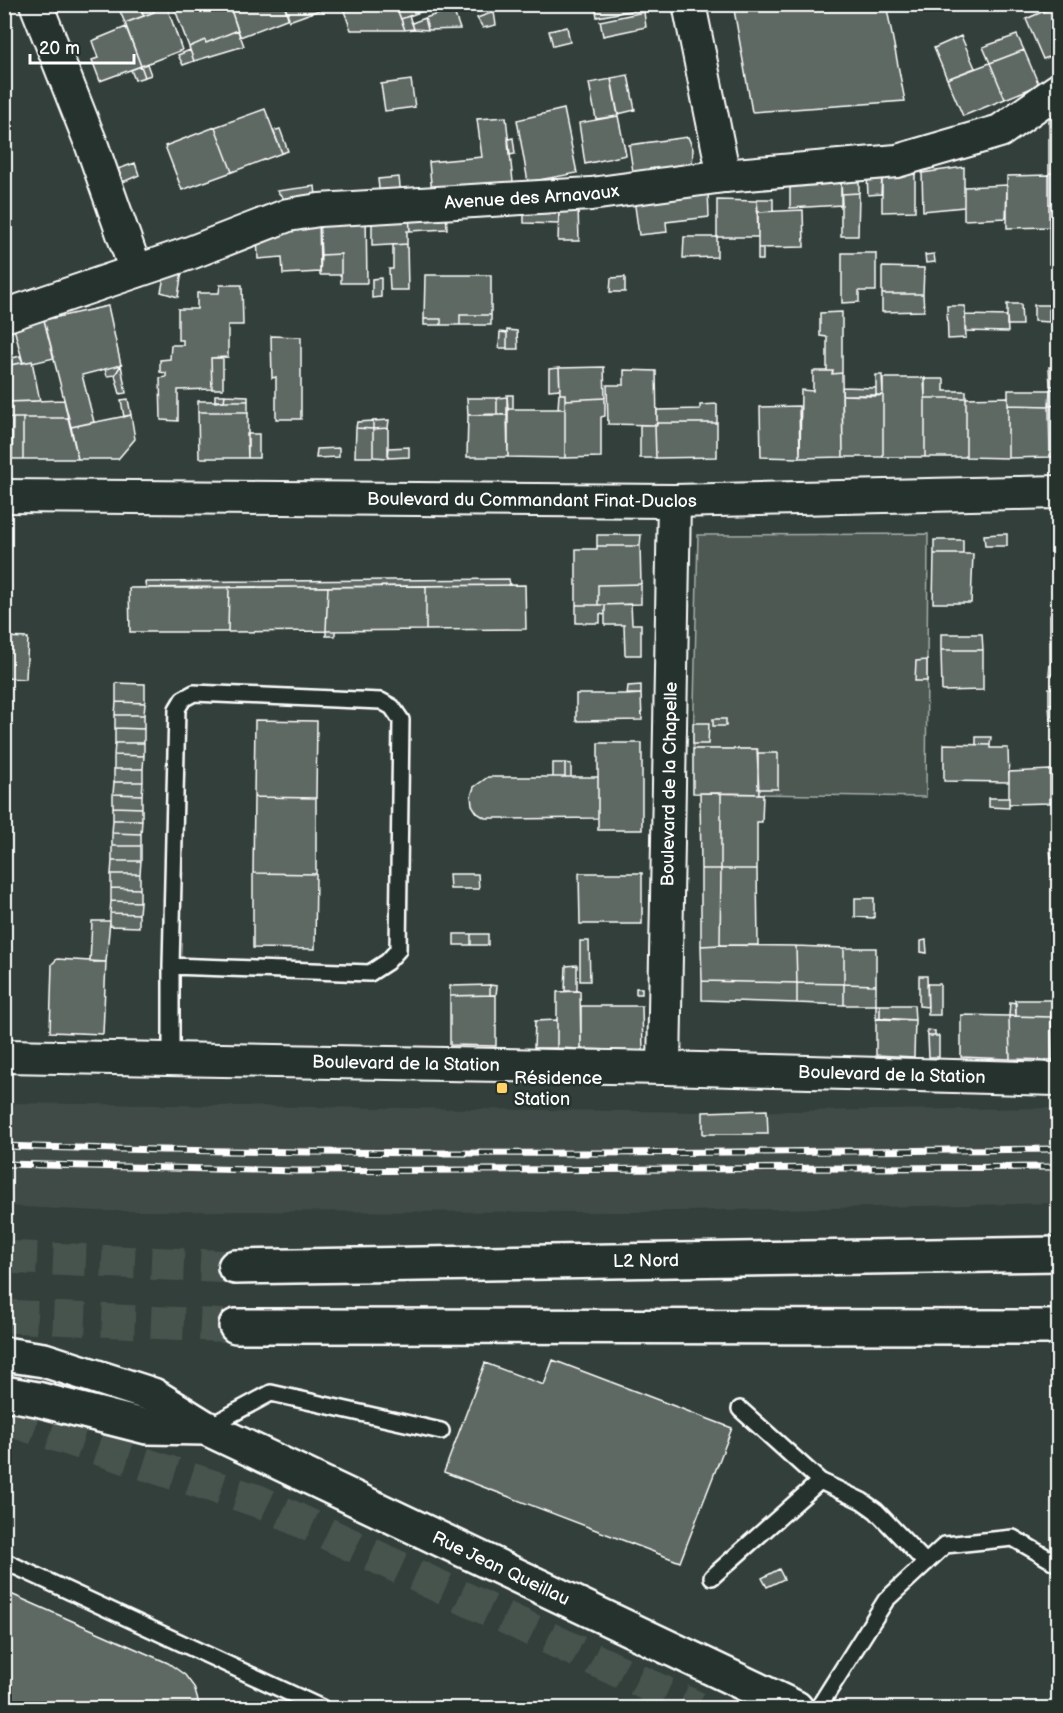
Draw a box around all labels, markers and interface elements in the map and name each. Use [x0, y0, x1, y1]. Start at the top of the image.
scale bar [30, 27, 134, 65]
text: 20 m [39, 38, 80, 59]
street label: Avenue des Arnavaux [444, 180, 621, 213]
street label: Boulevard du Commandant Finat-Duclos [367, 488, 697, 512]
street label: Boulevard de la Chapelle [657, 681, 681, 886]
street label: Boulevard de la Station [312, 1051, 500, 1076]
street label: Boulevard de la Station [798, 1061, 986, 1087]
place label: Résidence Station [514, 1068, 602, 1110]
marker: Résidence Station [495, 1081, 509, 1095]
street label: L2 Nord [613, 1249, 679, 1272]
street label: Rue Jean Queillau [429, 1527, 573, 1610]

